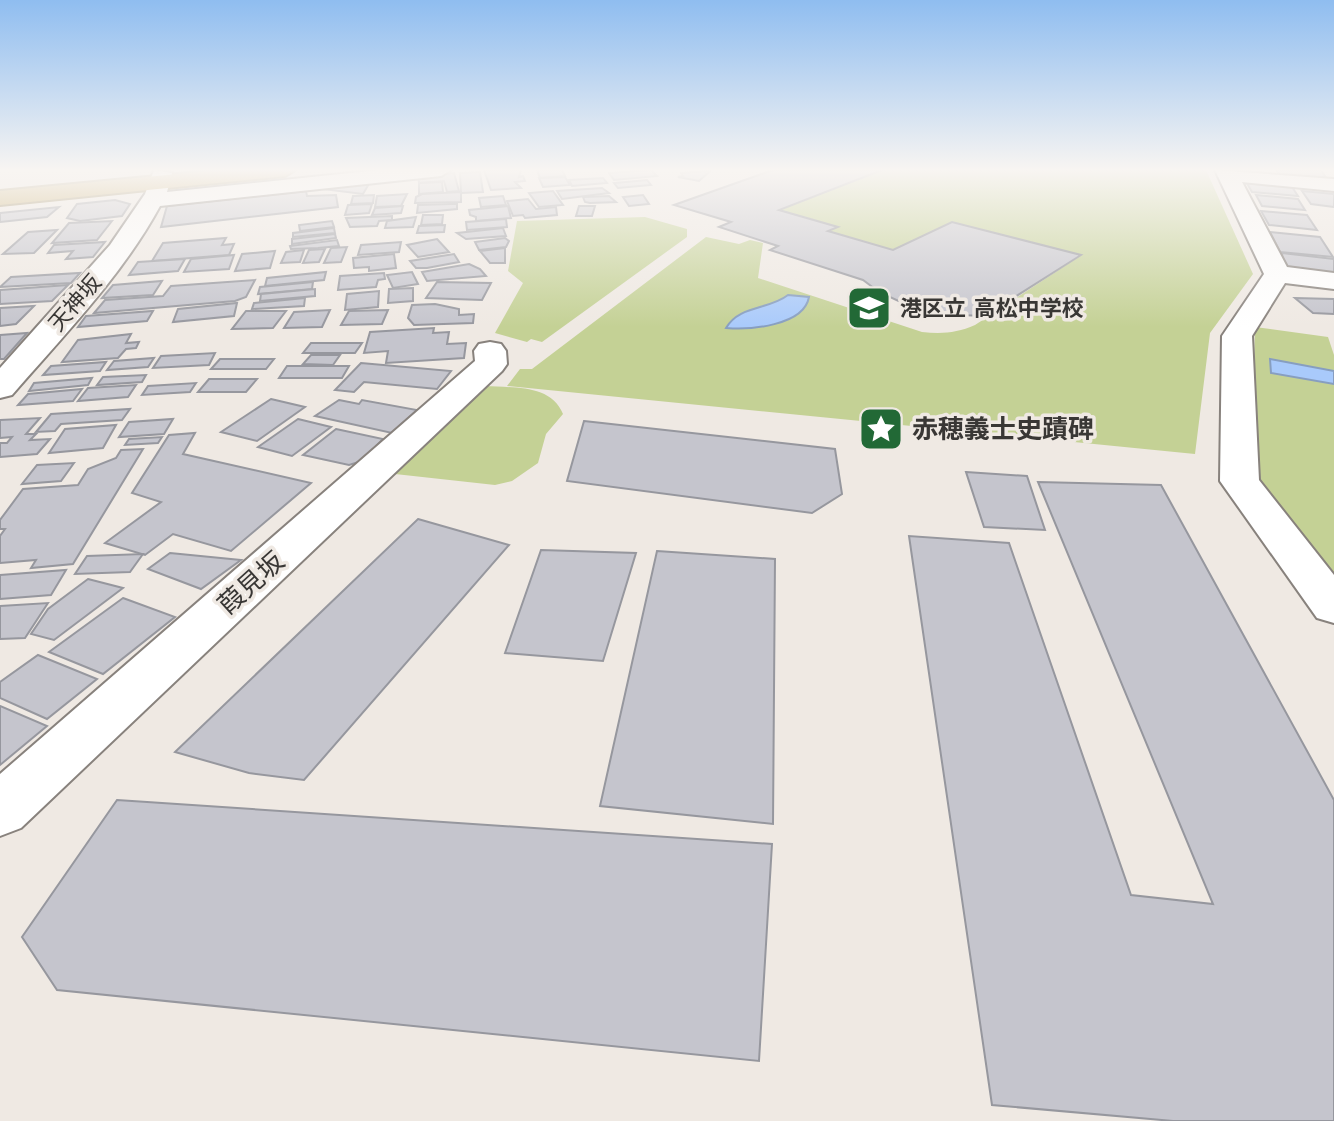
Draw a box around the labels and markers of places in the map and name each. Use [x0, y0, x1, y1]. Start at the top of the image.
school or university icon: 港区立 高松中学校 [845, 284, 893, 332]
place label: 港区立 高松中学校 [900, 296, 1084, 321]
place icon: 赤穂義士史蹟碑 [857, 405, 905, 453]
place label: 赤穂義士史蹟碑 [912, 414, 1094, 444]

